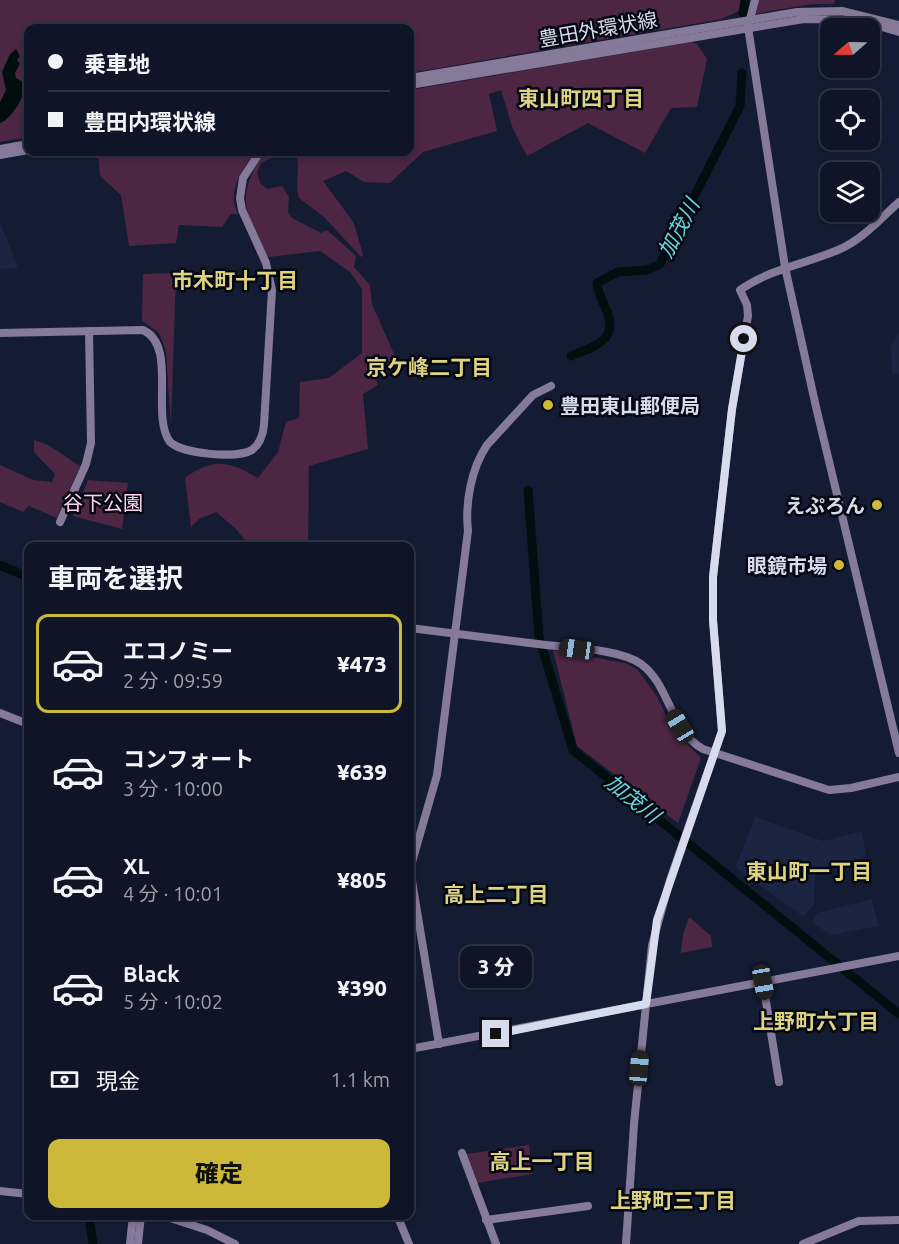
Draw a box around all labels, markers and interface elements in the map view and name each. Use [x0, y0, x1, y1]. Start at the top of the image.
street label: 豊田外環状線 [537, 7, 659, 51]
north arrow [820, 18, 880, 78]
map controls [820, 18, 880, 222]
text: 乗車地 [84, 51, 150, 76]
district label: 東山町四丁目 [518, 86, 644, 110]
button: locate [820, 90, 880, 150]
text: 豊田内環状線 [84, 109, 216, 134]
button: layers [820, 162, 880, 222]
water label: 加茂川 [653, 193, 704, 261]
district label: 市木町十丁目 [172, 268, 298, 292]
route start [730, 325, 757, 352]
district label: 京ケ峰二丁目 [366, 355, 492, 379]
place label: 豊田東山郵便局 [560, 394, 700, 417]
marker: 豊田東山郵便局 [541, 398, 555, 412]
park label: 谷下公園 [63, 491, 143, 514]
place label: えぷろん [785, 494, 865, 517]
marker: えぷろん [870, 498, 884, 512]
place label: 眼鏡市場 [747, 554, 827, 577]
marker: 眼鏡市場 [832, 558, 846, 572]
text: 車両を選択 [48, 563, 183, 593]
icon: car [51, 637, 105, 691]
text: エコノミー [123, 638, 233, 663]
car [558, 638, 596, 660]
text: ¥473 [337, 651, 387, 676]
text: 2 分 · 09:59 [123, 669, 223, 692]
car [663, 706, 697, 746]
icon: car [51, 745, 105, 799]
text: コンフォート [123, 746, 254, 771]
text: ¥639 [337, 759, 387, 784]
water label: 加茂川 [601, 769, 667, 828]
text: 3 分 · 10:00 [123, 777, 223, 800]
icon: car [51, 853, 105, 907]
text: XL [123, 853, 150, 878]
district label: 東山町一丁目 [746, 859, 872, 883]
text: ¥805 [337, 867, 387, 892]
text: 4 分 · 10:01 [123, 882, 223, 905]
district label: 高上二丁目 [444, 882, 549, 906]
callout: 3 分 [460, 947, 532, 989]
text: 3 分 [478, 955, 514, 978]
icon: car [51, 961, 105, 1015]
text: Black [123, 961, 180, 986]
car [751, 963, 775, 1001]
text: ¥390 [337, 975, 387, 1000]
text: 5 分 · 10:02 [123, 990, 223, 1013]
district label: 上野町六丁目 [753, 1009, 879, 1033]
route end [482, 1020, 509, 1047]
car [628, 1049, 650, 1087]
icon: cash [48, 1063, 81, 1096]
text: 現金 [96, 1068, 140, 1093]
text: 1.1 km [331, 1068, 390, 1091]
button: 確定 [48, 1139, 390, 1208]
district label: 高上一丁目 [490, 1149, 595, 1173]
district label: 上野町三丁目 [610, 1188, 736, 1212]

